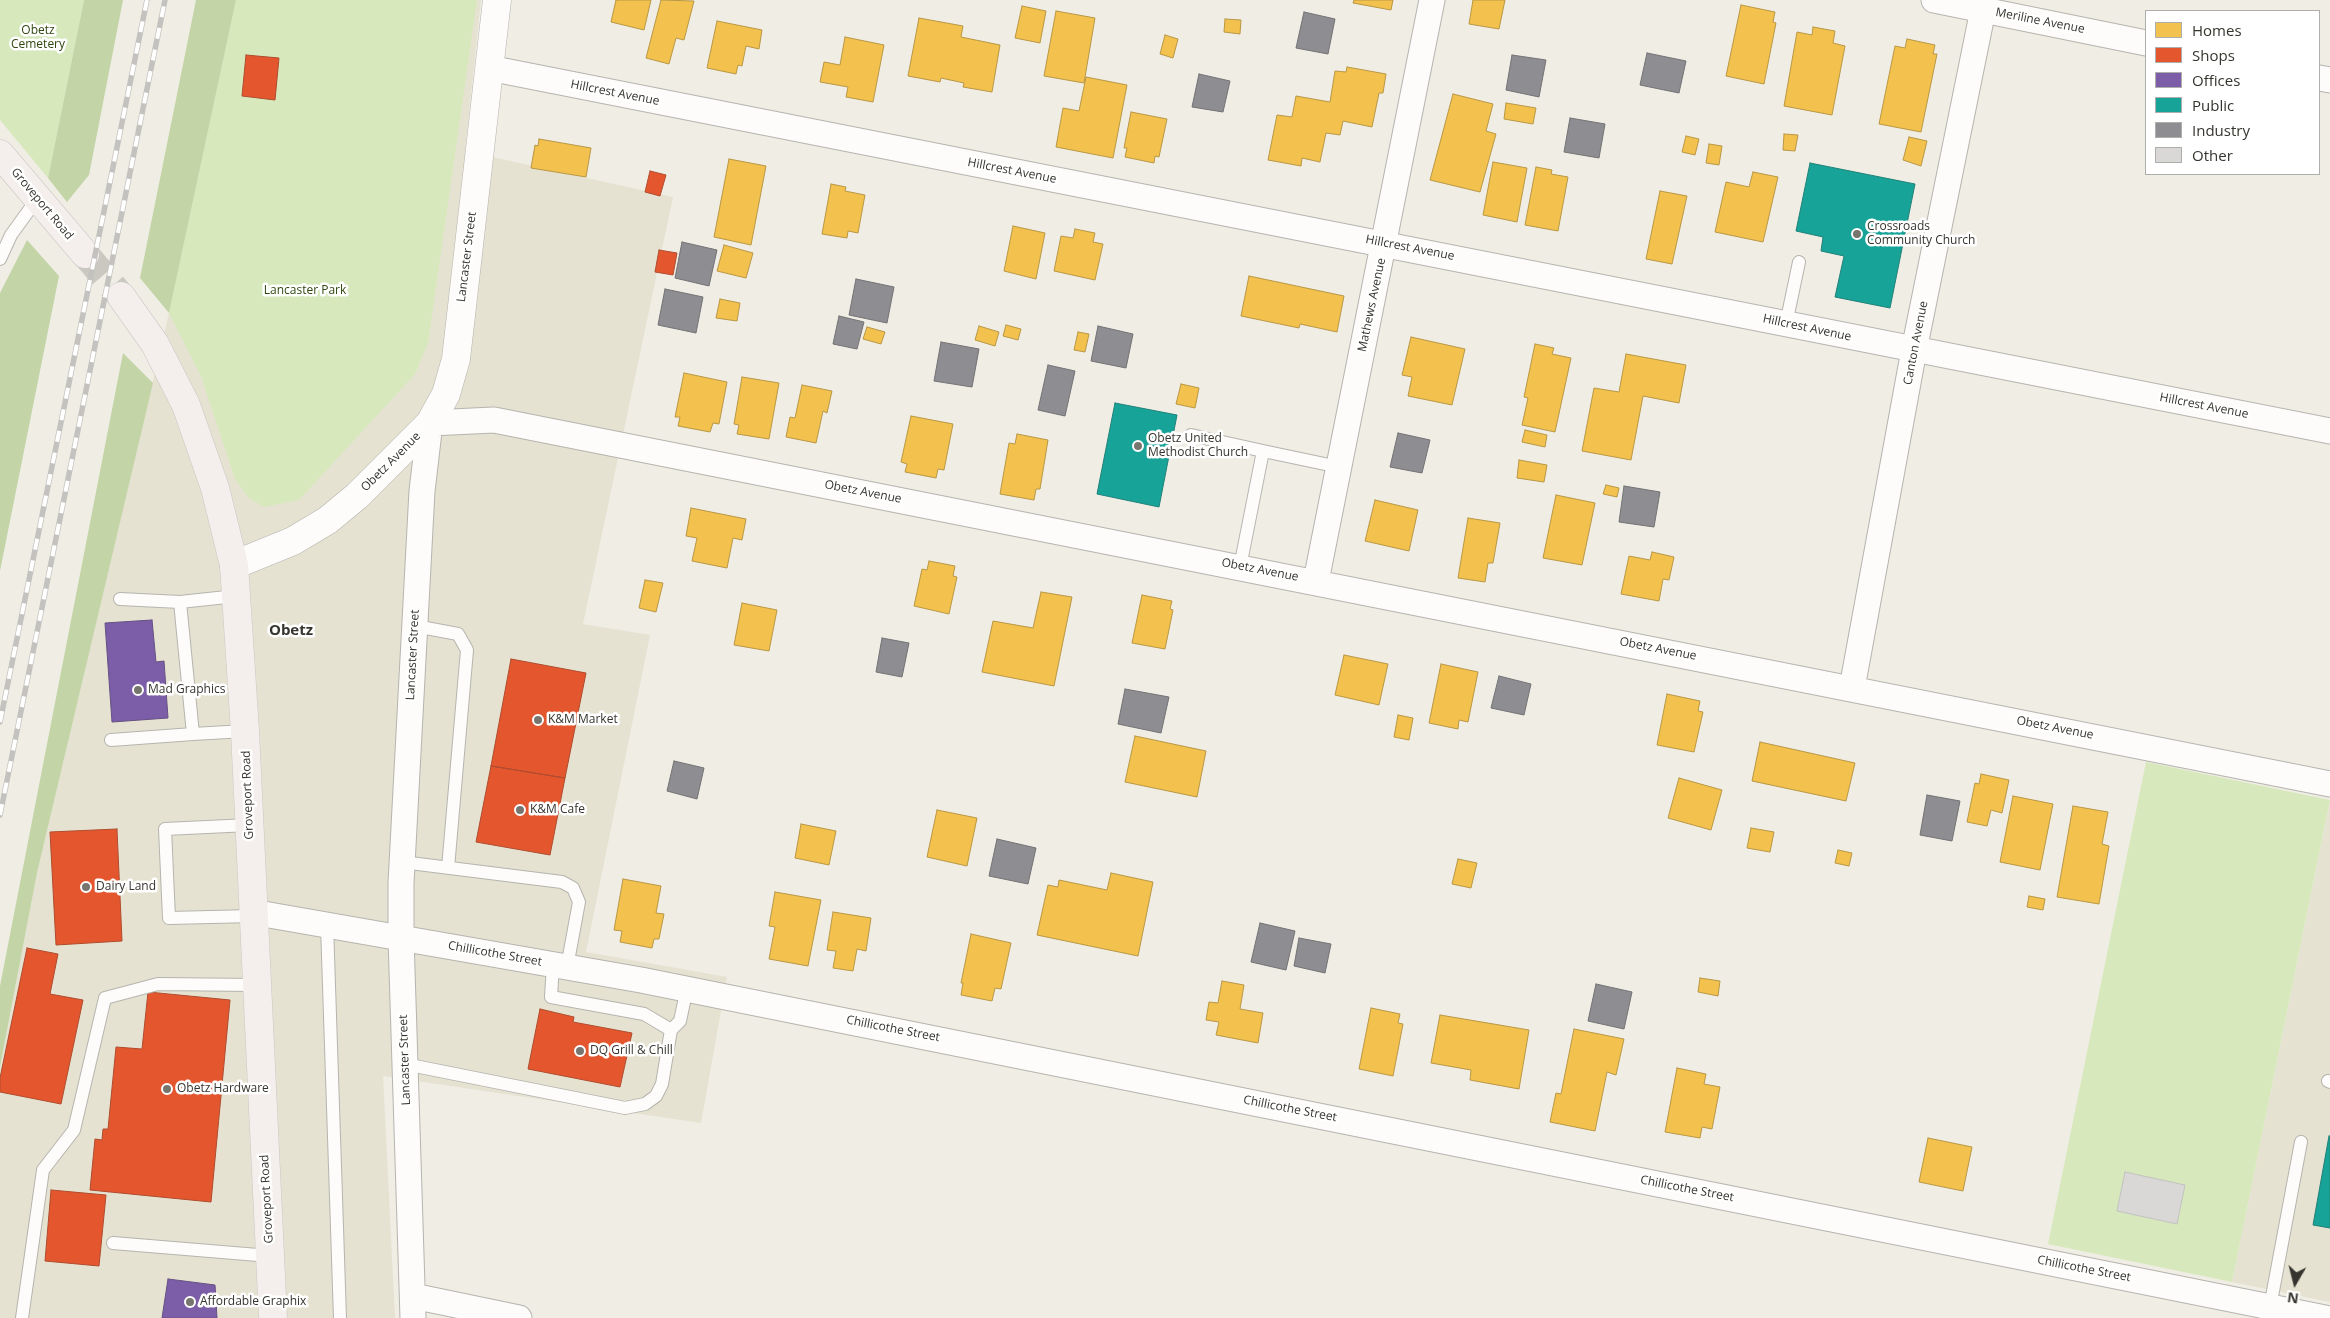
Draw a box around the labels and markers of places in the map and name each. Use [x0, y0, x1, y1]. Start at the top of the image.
place label: Crossroads Community Church [1867, 220, 1975, 248]
marker: Crossroads Community Church [1851, 228, 1863, 240]
place label: Obetz United Methodist Church [1148, 432, 1248, 460]
marker: Obetz United Methodist Church [1132, 440, 1144, 452]
place label: Mad Graphics [148, 683, 225, 697]
marker: Mad Graphics [132, 684, 144, 696]
place label: K&M Market [548, 713, 618, 727]
marker: K&M Market [532, 714, 544, 726]
place label: K&M Cafe [530, 803, 585, 817]
marker: K&M Cafe [514, 804, 526, 816]
place label: Dairy Land [96, 880, 156, 894]
marker: Dairy Land [80, 881, 92, 893]
place label: DQ Grill & Chill [590, 1044, 673, 1058]
marker: DQ Grill & Chill [574, 1045, 586, 1057]
place label: Obetz Hardware [177, 1082, 269, 1096]
marker: Obetz Hardware [161, 1083, 173, 1095]
place label: Affordable Graphix [200, 1295, 306, 1309]
marker: Affordable Graphix [184, 1296, 196, 1308]

